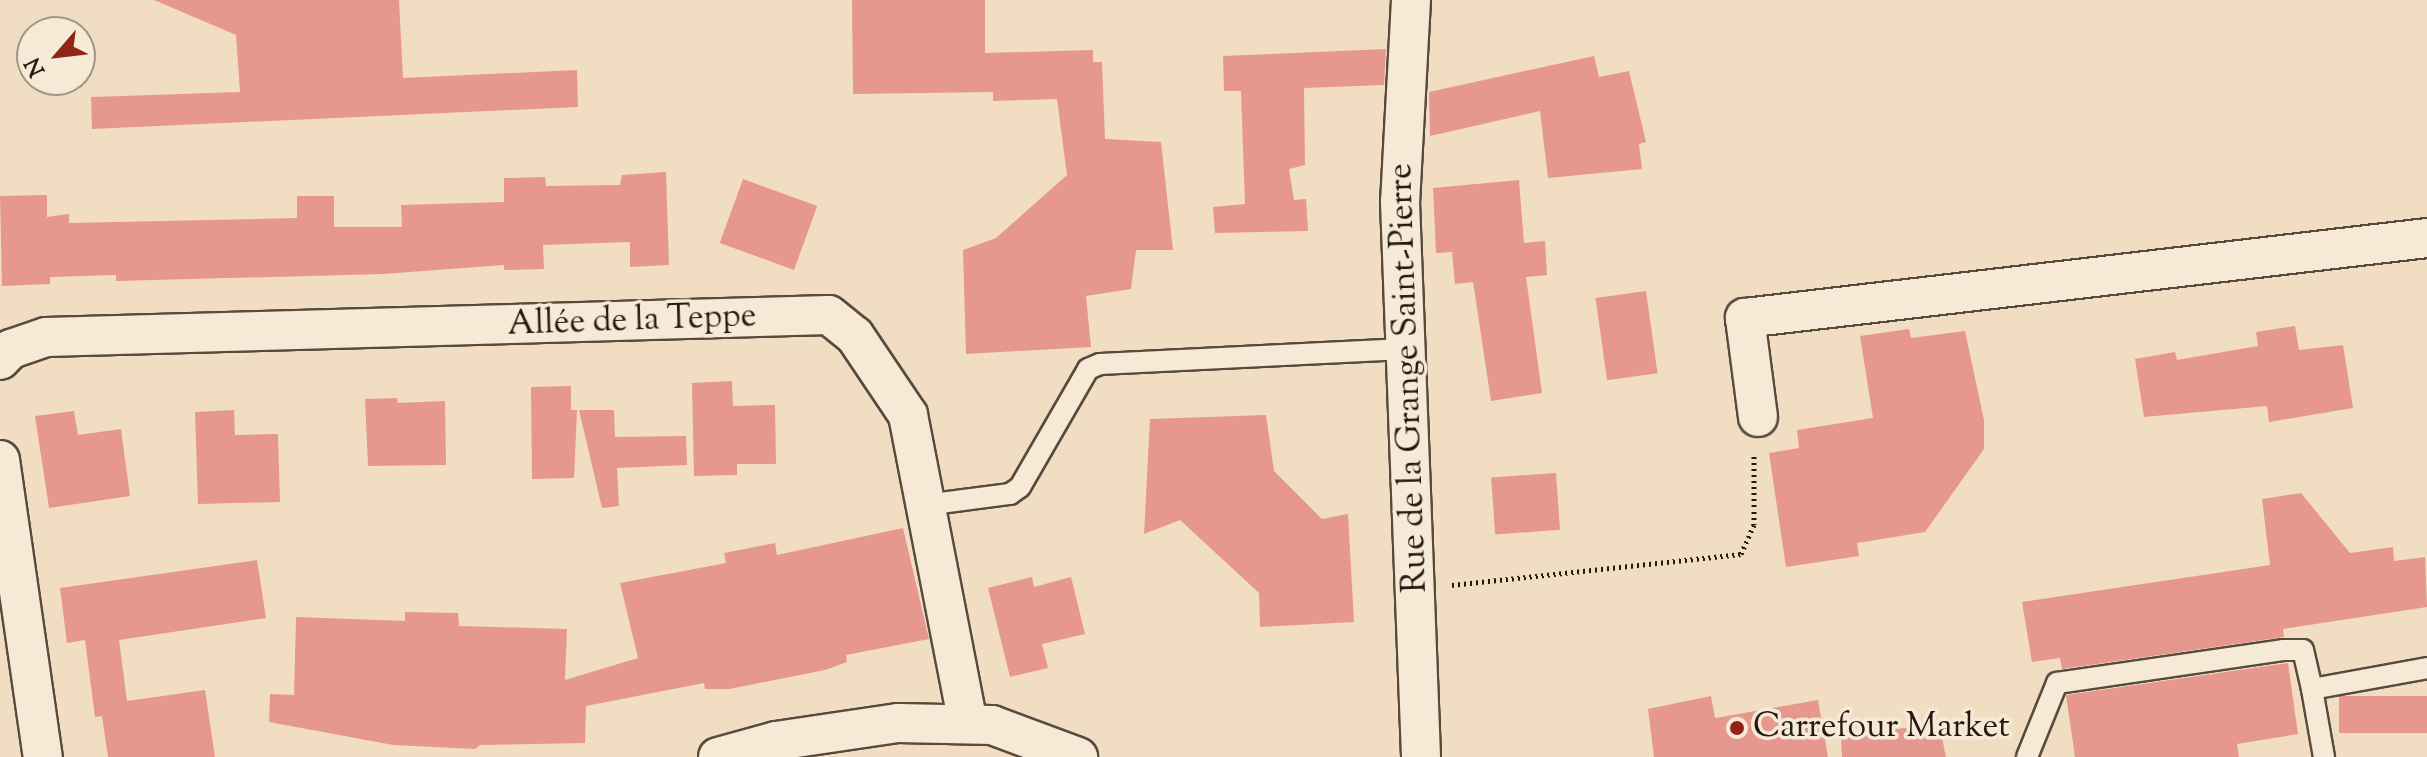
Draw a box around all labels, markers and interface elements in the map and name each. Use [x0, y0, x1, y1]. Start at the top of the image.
north arrow [16, 16, 96, 96]
text: N [18, 51, 55, 82]
street label: Rue de la Grange Saint-Pierre [1381, 162, 1437, 594]
street label: Allée de la Teppe [507, 296, 757, 346]
place label: Carrefour Market [1753, 708, 2010, 748]
marker: Carrefour Market [1728, 719, 1746, 737]

